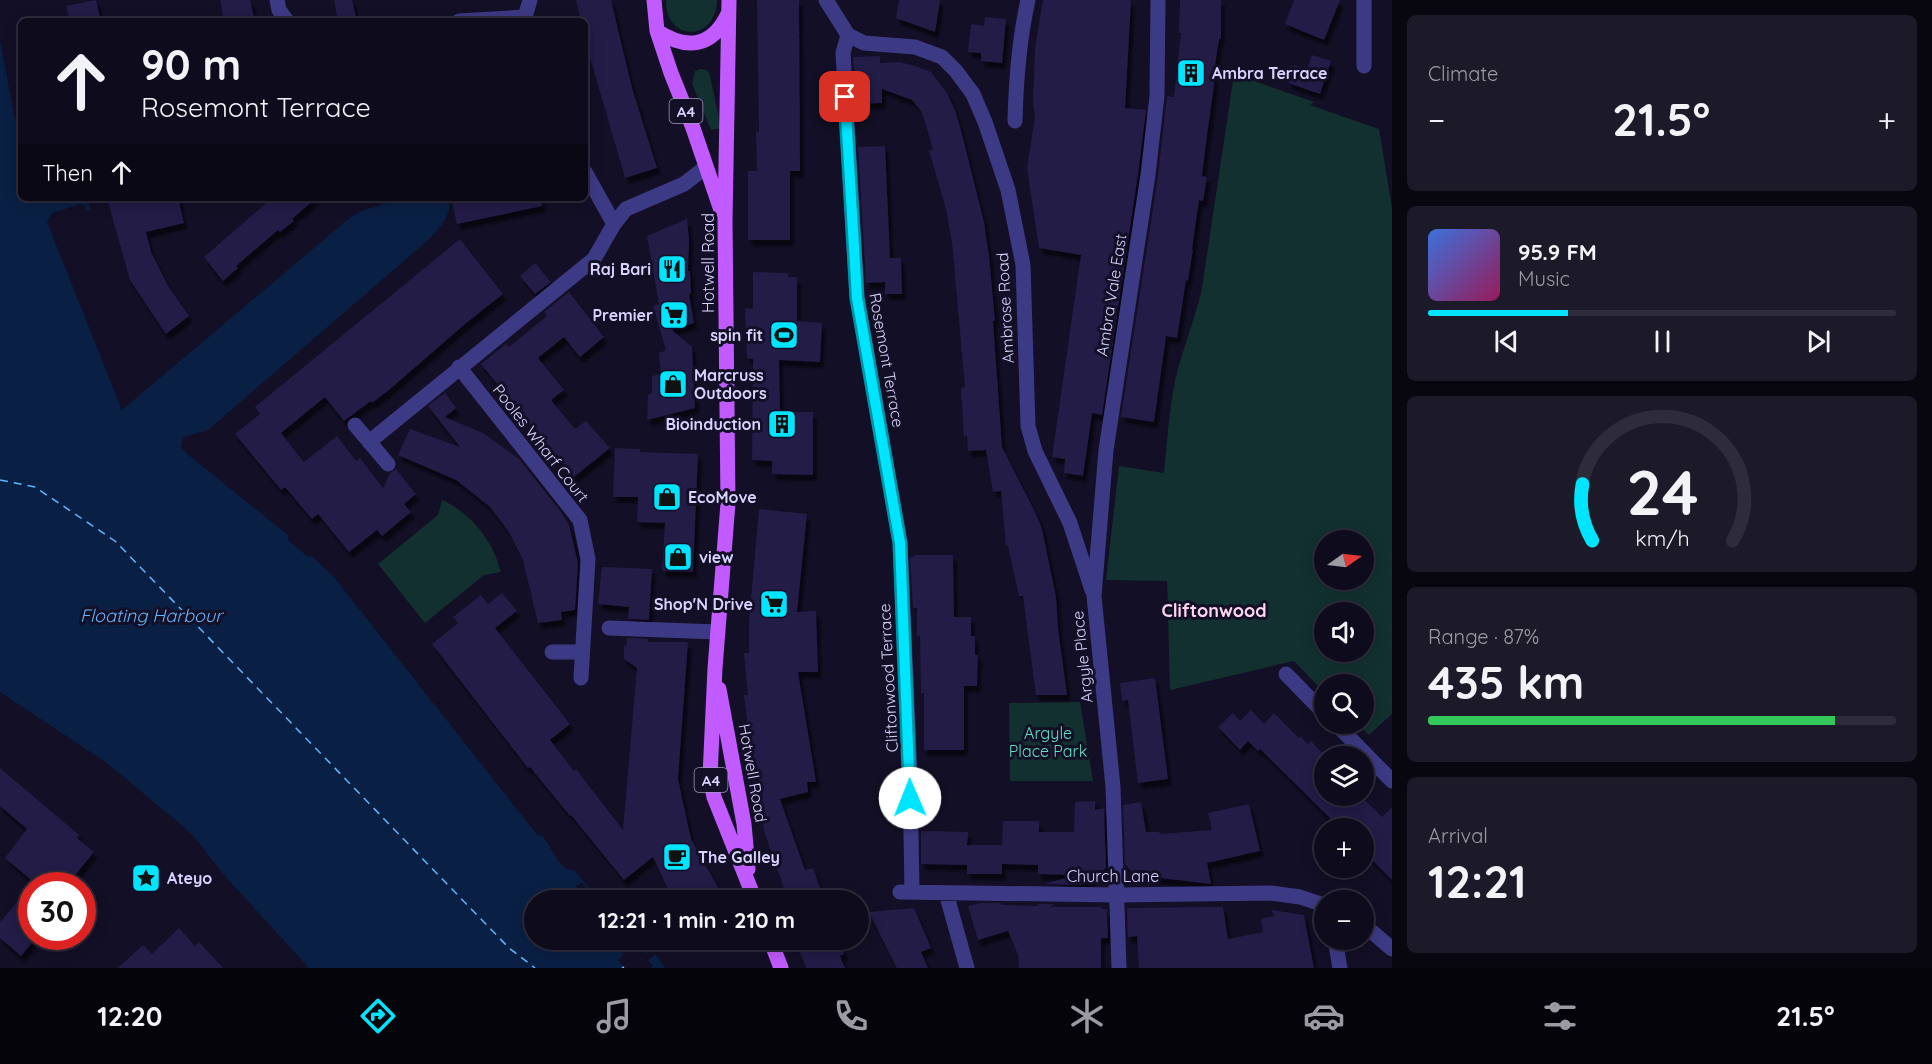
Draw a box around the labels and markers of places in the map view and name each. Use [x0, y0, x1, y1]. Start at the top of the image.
building icon: Ambra Terrace [1175, 57, 1207, 89]
place label: Ambra Terrace [1212, 63, 1327, 83]
pin [819, 71, 870, 122]
restaurant icon: Raj Bari [656, 253, 688, 285]
place label: Raj Bari [590, 259, 651, 279]
supermarket icon: Premier [658, 299, 690, 331]
place label: Premier [592, 305, 653, 325]
sports icon: spin fit [768, 319, 800, 351]
place label: spin fit [710, 325, 763, 345]
place label: Marcruss Outdoors [694, 365, 767, 403]
shop icon: Marcruss Outdoors [657, 368, 689, 400]
building icon: Bioinduction [766, 408, 798, 440]
place label: Bioinduction [666, 414, 761, 434]
shop icon: EcoMove [651, 481, 683, 513]
place label: EcoMove [688, 487, 757, 507]
shop icon: view [662, 541, 694, 573]
place label: view [699, 547, 734, 567]
supermarket icon: Shop'N Drive [758, 588, 790, 620]
place label: Shop'N Drive [654, 594, 753, 614]
cafe icon: The Galley [661, 841, 693, 873]
place label: The Galley [698, 847, 780, 867]
place icon: Ateyo [130, 862, 162, 894]
place label: Ateyo [167, 868, 212, 888]

